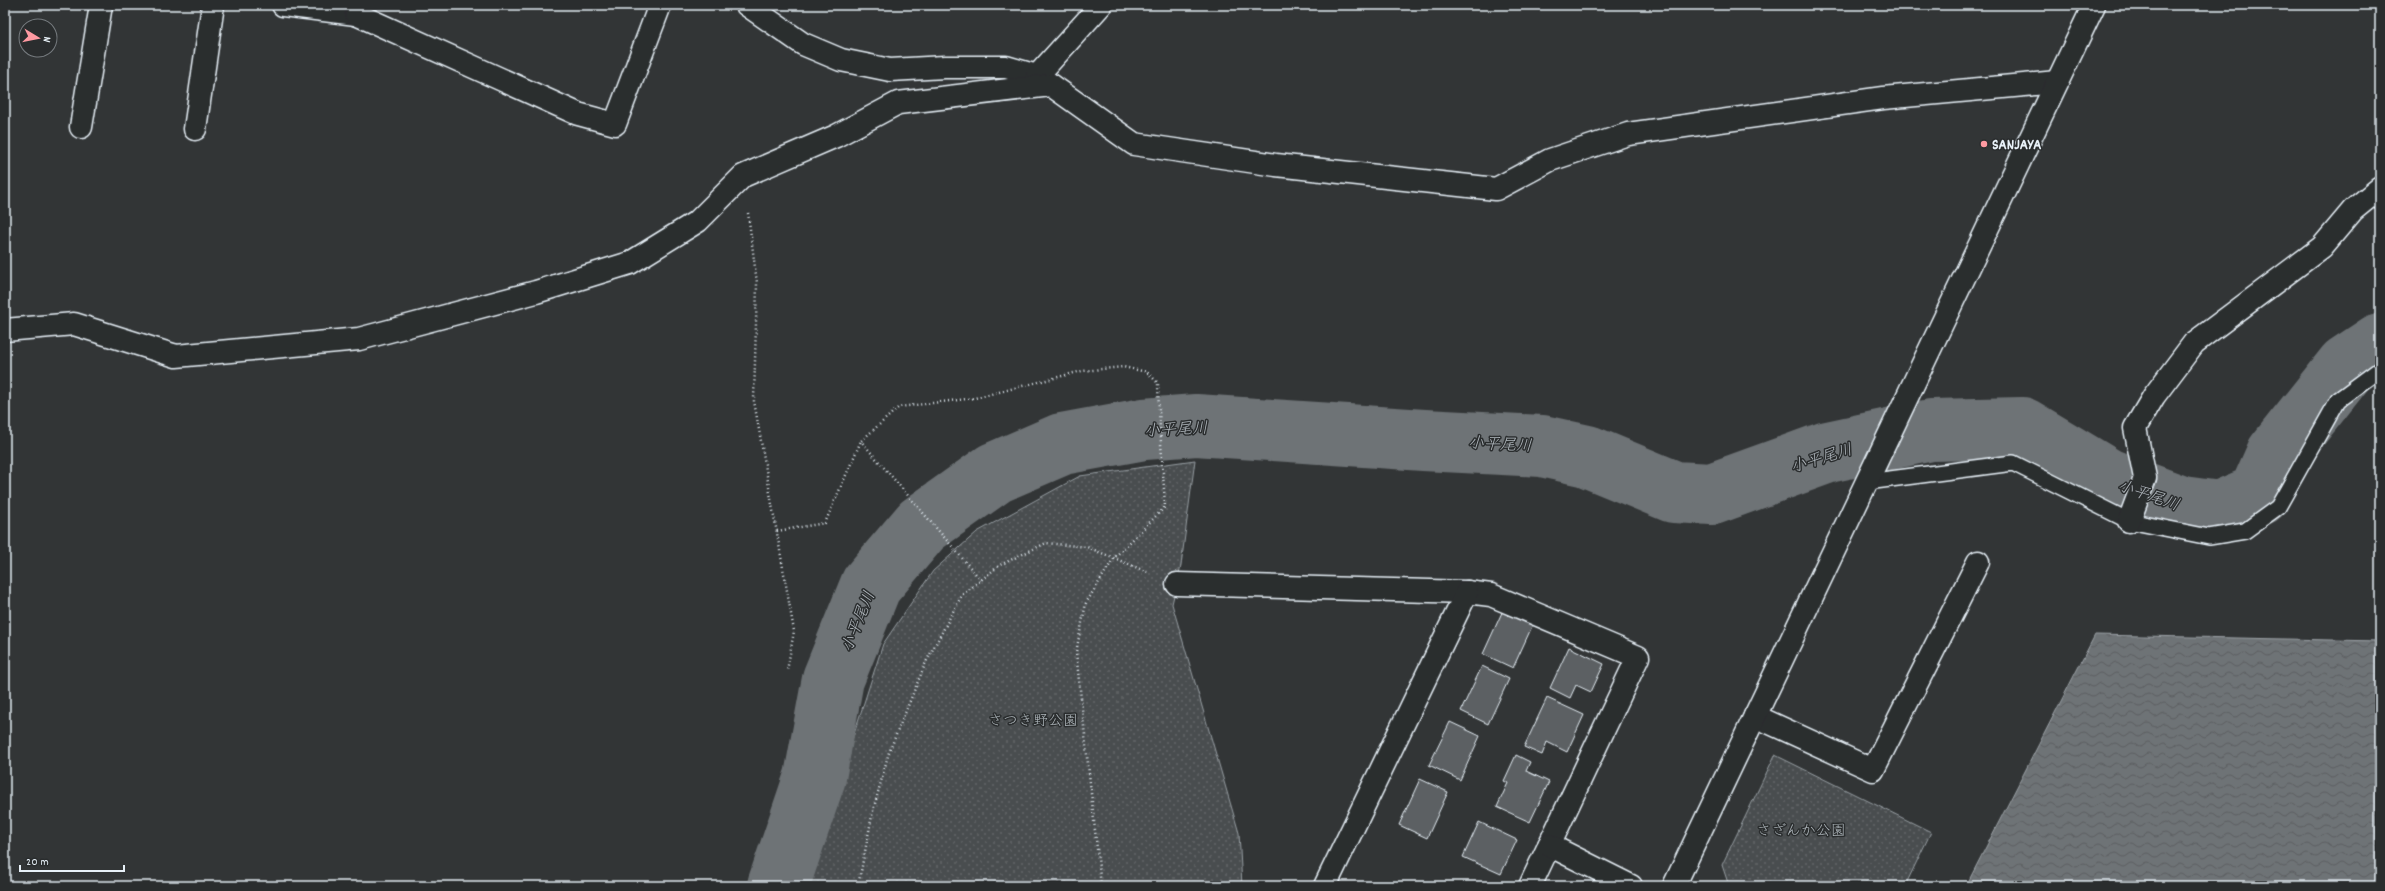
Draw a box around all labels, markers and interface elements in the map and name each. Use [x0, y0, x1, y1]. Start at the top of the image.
north arrow [18, 18, 58, 58]
text: N [37, 35, 54, 44]
place label: SANJAYA [1992, 135, 2042, 157]
marker: SANJAYA [1979, 139, 1989, 149]
water label: 小平尾川 [1144, 417, 1209, 444]
water label: 小平尾川 [1467, 432, 1532, 459]
water label: 小平尾川 [1788, 439, 1856, 480]
water label: 小平尾川 [2114, 475, 2182, 518]
water label: 小平尾川 [837, 588, 882, 656]
park label: さつき野公園 [988, 711, 1078, 733]
park label: さざんか公園 [1756, 821, 1846, 843]
scale bar [20, 847, 124, 873]
text: 20 m [26, 854, 49, 871]

